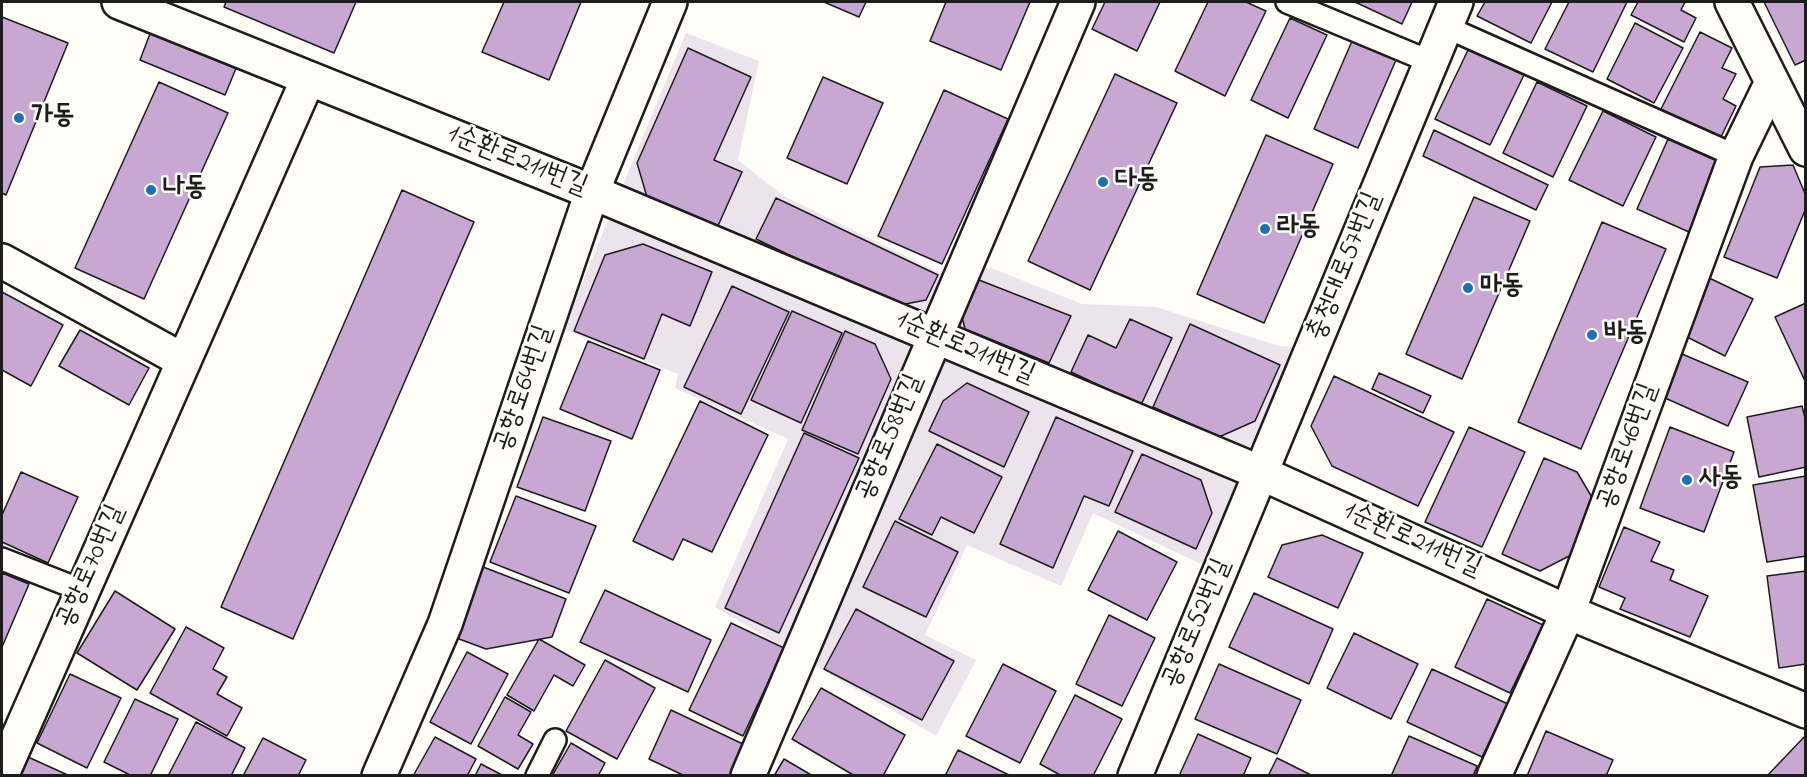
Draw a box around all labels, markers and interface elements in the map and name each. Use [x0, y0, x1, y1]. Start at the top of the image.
place label: 가동 [31, 102, 74, 134]
marker: 가동 [12, 111, 26, 125]
street label: 1순환로211번길 [442, 119, 592, 205]
place label: 다동 [1115, 166, 1158, 198]
place label: 나동 [163, 174, 206, 206]
marker: 다동 [1096, 175, 1110, 189]
marker: 나동 [144, 183, 158, 197]
street label: 충청대로57번길 [1302, 188, 1390, 346]
place label: 라동 [1277, 213, 1320, 245]
marker: 라동 [1258, 222, 1272, 236]
place label: 마동 [1480, 272, 1523, 304]
marker: 마동 [1461, 281, 1475, 295]
street label: 1순환로211번길 [891, 305, 1039, 393]
place label: 바동 [1604, 319, 1647, 351]
street label: 공항로64번길 [488, 321, 562, 457]
marker: 바동 [1585, 328, 1599, 342]
street label: 공항로58번길 [850, 370, 932, 506]
street label: 공항로46번길 [1591, 380, 1667, 514]
place label: 사동 [1699, 464, 1742, 496]
marker: 사동 [1680, 473, 1694, 487]
street label: 1순환로211번길 [1338, 496, 1486, 586]
street label: 공항로70번길 [50, 500, 134, 634]
street label: 공항로52번길 [1156, 554, 1240, 694]

